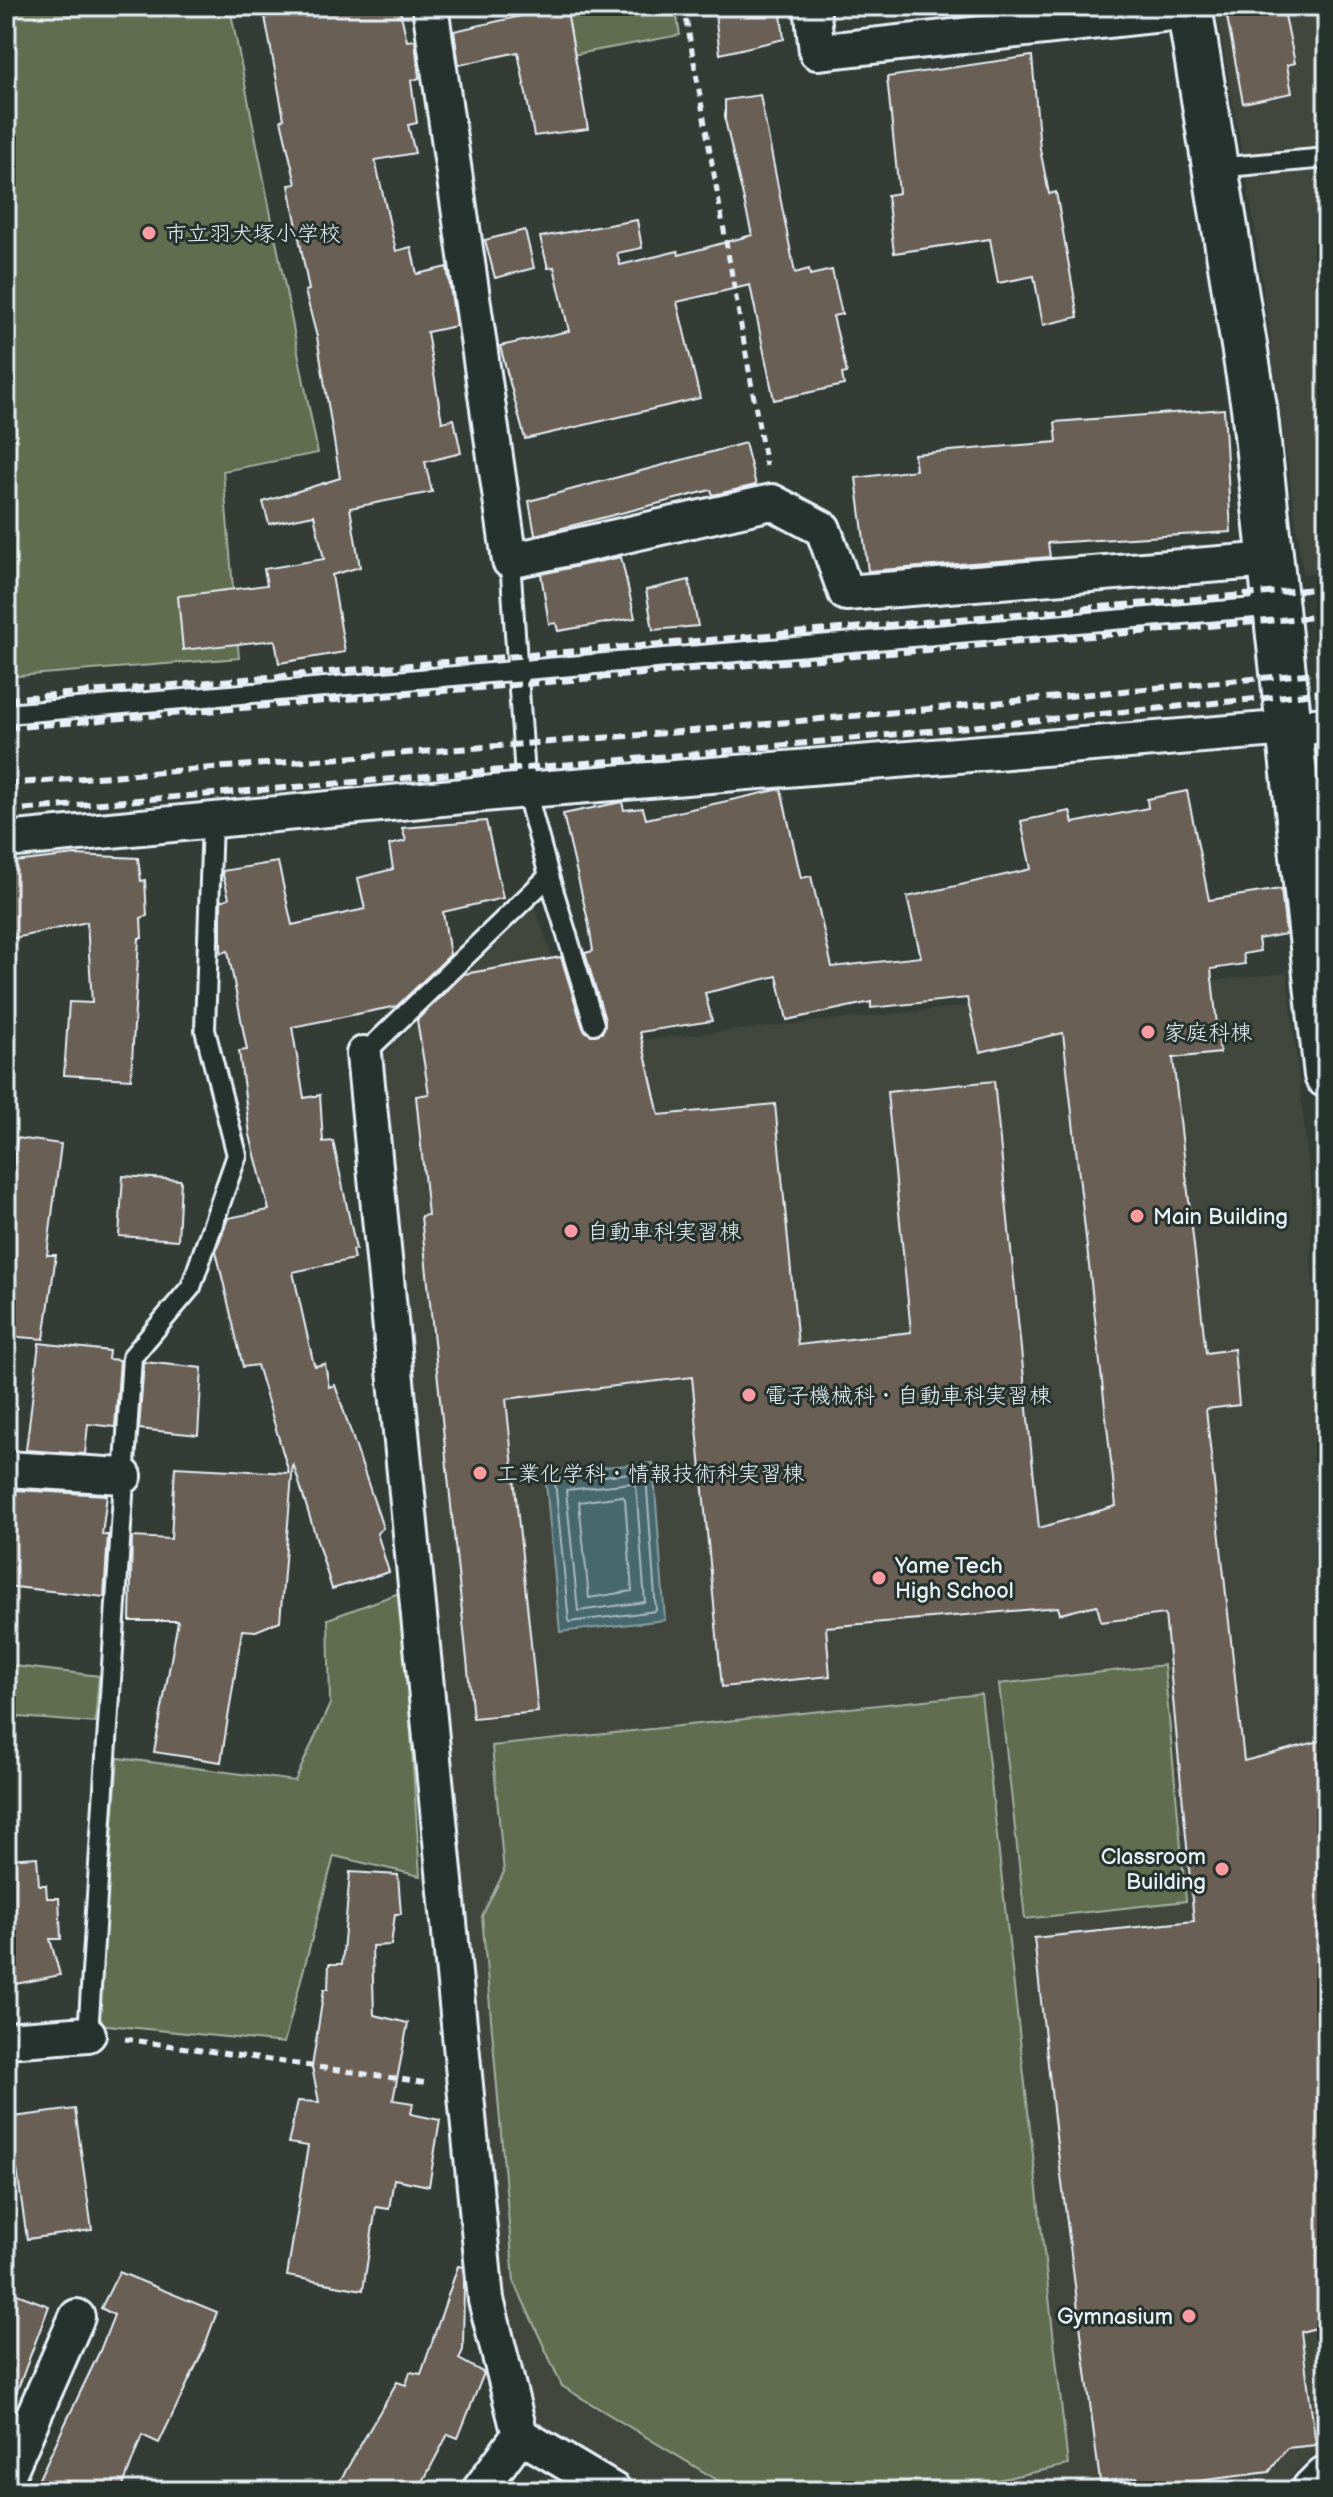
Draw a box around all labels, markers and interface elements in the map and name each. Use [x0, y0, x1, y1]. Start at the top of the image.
place label: 市立羽犬塚小学校 [165, 221, 341, 248]
marker: 市立羽犬塚小学校 [140, 224, 158, 242]
place label: 家庭科棟 [1164, 1020, 1252, 1047]
marker: 家庭科棟 [1139, 1023, 1157, 1041]
place label: Main Building [1153, 1204, 1288, 1231]
marker: Main Building [1128, 1207, 1146, 1225]
place label: 自動車科実習棟 [587, 1219, 741, 1246]
marker: 自動車科実習棟 [562, 1222, 580, 1240]
place label: 電子機械科・自動車科実習棟 [765, 1383, 1051, 1410]
marker: 電子機械科・自動車科実習棟 [740, 1386, 758, 1404]
place label: 工業化学科・情報技術科実習棟 [496, 1461, 804, 1488]
marker: 工業化学科・情報技術科実習棟 [471, 1464, 489, 1482]
place label: Yame Tech High School [894, 1553, 1014, 1605]
marker: Yame Tech High School [870, 1569, 888, 1587]
place label: Classroom Building [1101, 1844, 1206, 1896]
marker: Classroom Building [1213, 1860, 1231, 1878]
place label: Gymnasium [1057, 2304, 1173, 2331]
marker: Gymnasium [1180, 2307, 1198, 2325]

